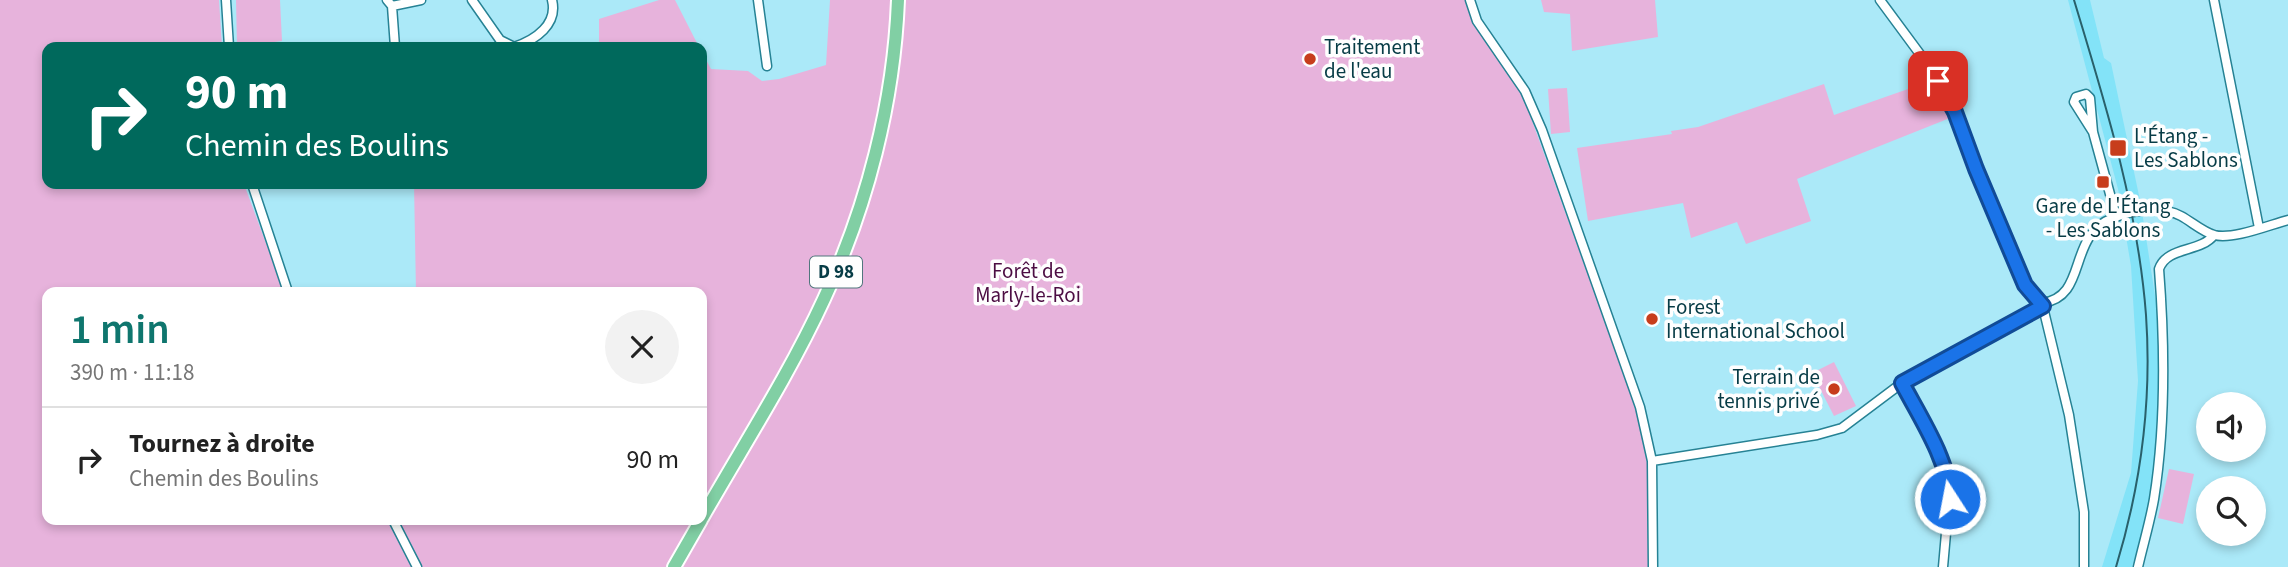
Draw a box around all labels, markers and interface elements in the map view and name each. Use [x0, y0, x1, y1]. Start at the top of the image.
place label: Traitement de l'eau [1324, 32, 1420, 86]
marker: Traitement de l'eau [1302, 51, 1318, 67]
pin [1908, 51, 1968, 111]
text: 90 m [185, 58, 289, 128]
icon: arrive [1919, 62, 1957, 100]
icon: right [70, 70, 161, 161]
place label: L'Étang - Les Sablons [2134, 121, 2238, 175]
text: Chemin des Boulins [185, 123, 449, 169]
marker: L'Étang - Les Sablons [2108, 138, 2128, 158]
marker: Gare de L'Étang - Les Sablons [2095, 174, 2111, 190]
place label: Gare de L'Étang - Les Sablons [2036, 191, 2171, 245]
road number: D 98 [810, 256, 862, 288]
park label: Forêt de Marly-le-Roi [975, 256, 1081, 310]
place label: Forest International School [1666, 292, 1845, 346]
text: 1 min [70, 300, 170, 360]
button: close [605, 310, 679, 384]
marker: Forest International School [1644, 311, 1660, 327]
text: 390 m · 11:18 [70, 356, 194, 389]
place label: Terrain de tennis privé [1717, 362, 1820, 416]
marker: Terrain de tennis privé [1826, 381, 1842, 397]
map controls [2196, 392, 2266, 546]
button: sound [2196, 392, 2266, 462]
text: Tournez à droite [129, 425, 315, 462]
icon: right [70, 441, 108, 479]
text: 90 m [626, 441, 679, 478]
text: Chemin des Boulins [129, 462, 319, 495]
position arrow [1913, 462, 1987, 536]
button: search [2196, 476, 2266, 546]

